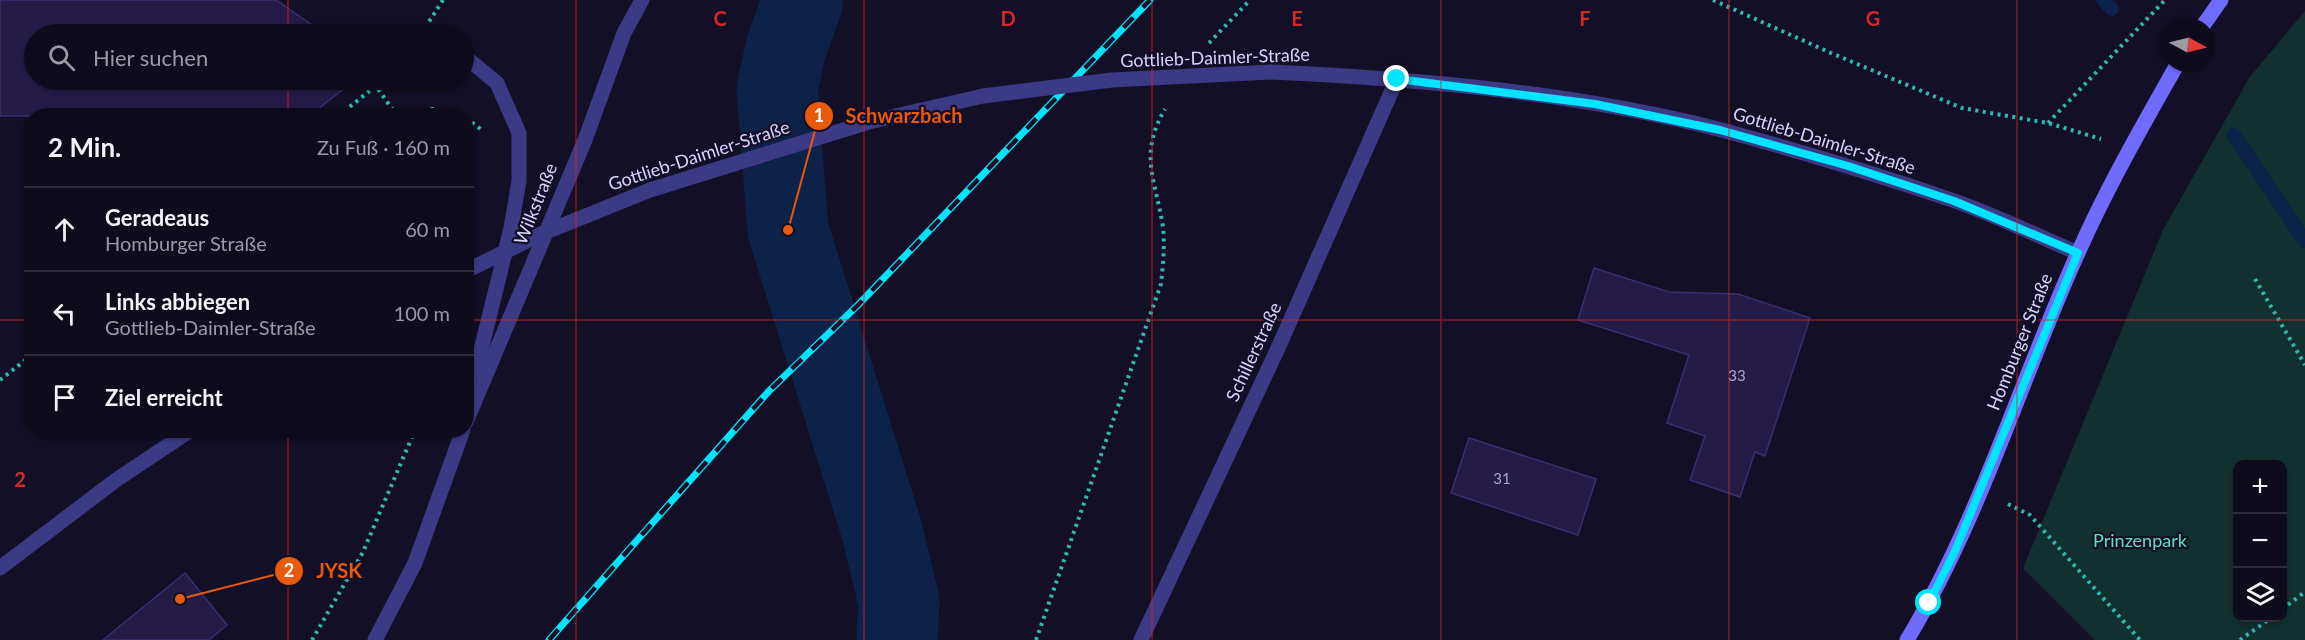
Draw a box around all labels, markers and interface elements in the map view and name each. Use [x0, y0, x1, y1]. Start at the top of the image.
text: C [713, 6, 727, 30]
text: D [1000, 6, 1016, 30]
text: E [1291, 6, 1303, 30]
text: F [1579, 6, 1591, 30]
text: G [1866, 6, 1880, 30]
north arrow [2161, 18, 2215, 72]
search box [24, 24, 474, 90]
icon: search [45, 41, 78, 74]
street label: Gottlieb-Daimler-Straße [1120, 43, 1310, 71]
text: Hier suchen [93, 44, 208, 71]
route end [1383, 65, 1409, 91]
callout: Schwarzbach [804, 97, 975, 135]
street label: Gottlieb-Daimler-Straße [1730, 102, 1918, 178]
text: Schwarzbach [846, 103, 962, 127]
text: 1 [814, 104, 824, 126]
street label: Gottlieb-Daimler-Straße [605, 115, 792, 195]
text: 2 Min. [48, 131, 121, 163]
text: Zu Fuß · 160 m [317, 135, 450, 159]
street label: Wilkstraße [509, 160, 561, 248]
text: Geradeaus [105, 204, 209, 231]
icon: ahead [48, 213, 81, 246]
text: 60 m [405, 217, 450, 241]
text: Homburger Straße [105, 231, 267, 255]
street label: Homburger Straße [1982, 270, 2057, 413]
text: Links abbiegen [105, 288, 250, 315]
icon: left [48, 297, 81, 330]
street label: Schillerstraße [1221, 299, 1286, 405]
text: 100 m [394, 301, 450, 325]
text: Gottlieb-Daimler-Straße [105, 315, 316, 339]
house number: 33 [1728, 366, 1746, 384]
icon: arrive [48, 381, 81, 414]
text: Ziel erreicht [105, 384, 223, 411]
map controls [2233, 460, 2287, 622]
button: + [2233, 460, 2287, 514]
text: 2 [14, 467, 26, 491]
house number: 31 [1493, 469, 1511, 487]
button: − [2233, 514, 2287, 568]
park label: Prinzenpark [2093, 529, 2188, 551]
callout: JYSK [274, 552, 374, 590]
text: JYSK [316, 558, 362, 582]
text: 2 [284, 559, 294, 581]
button: layers [2233, 568, 2287, 622]
route start [1915, 589, 1941, 615]

